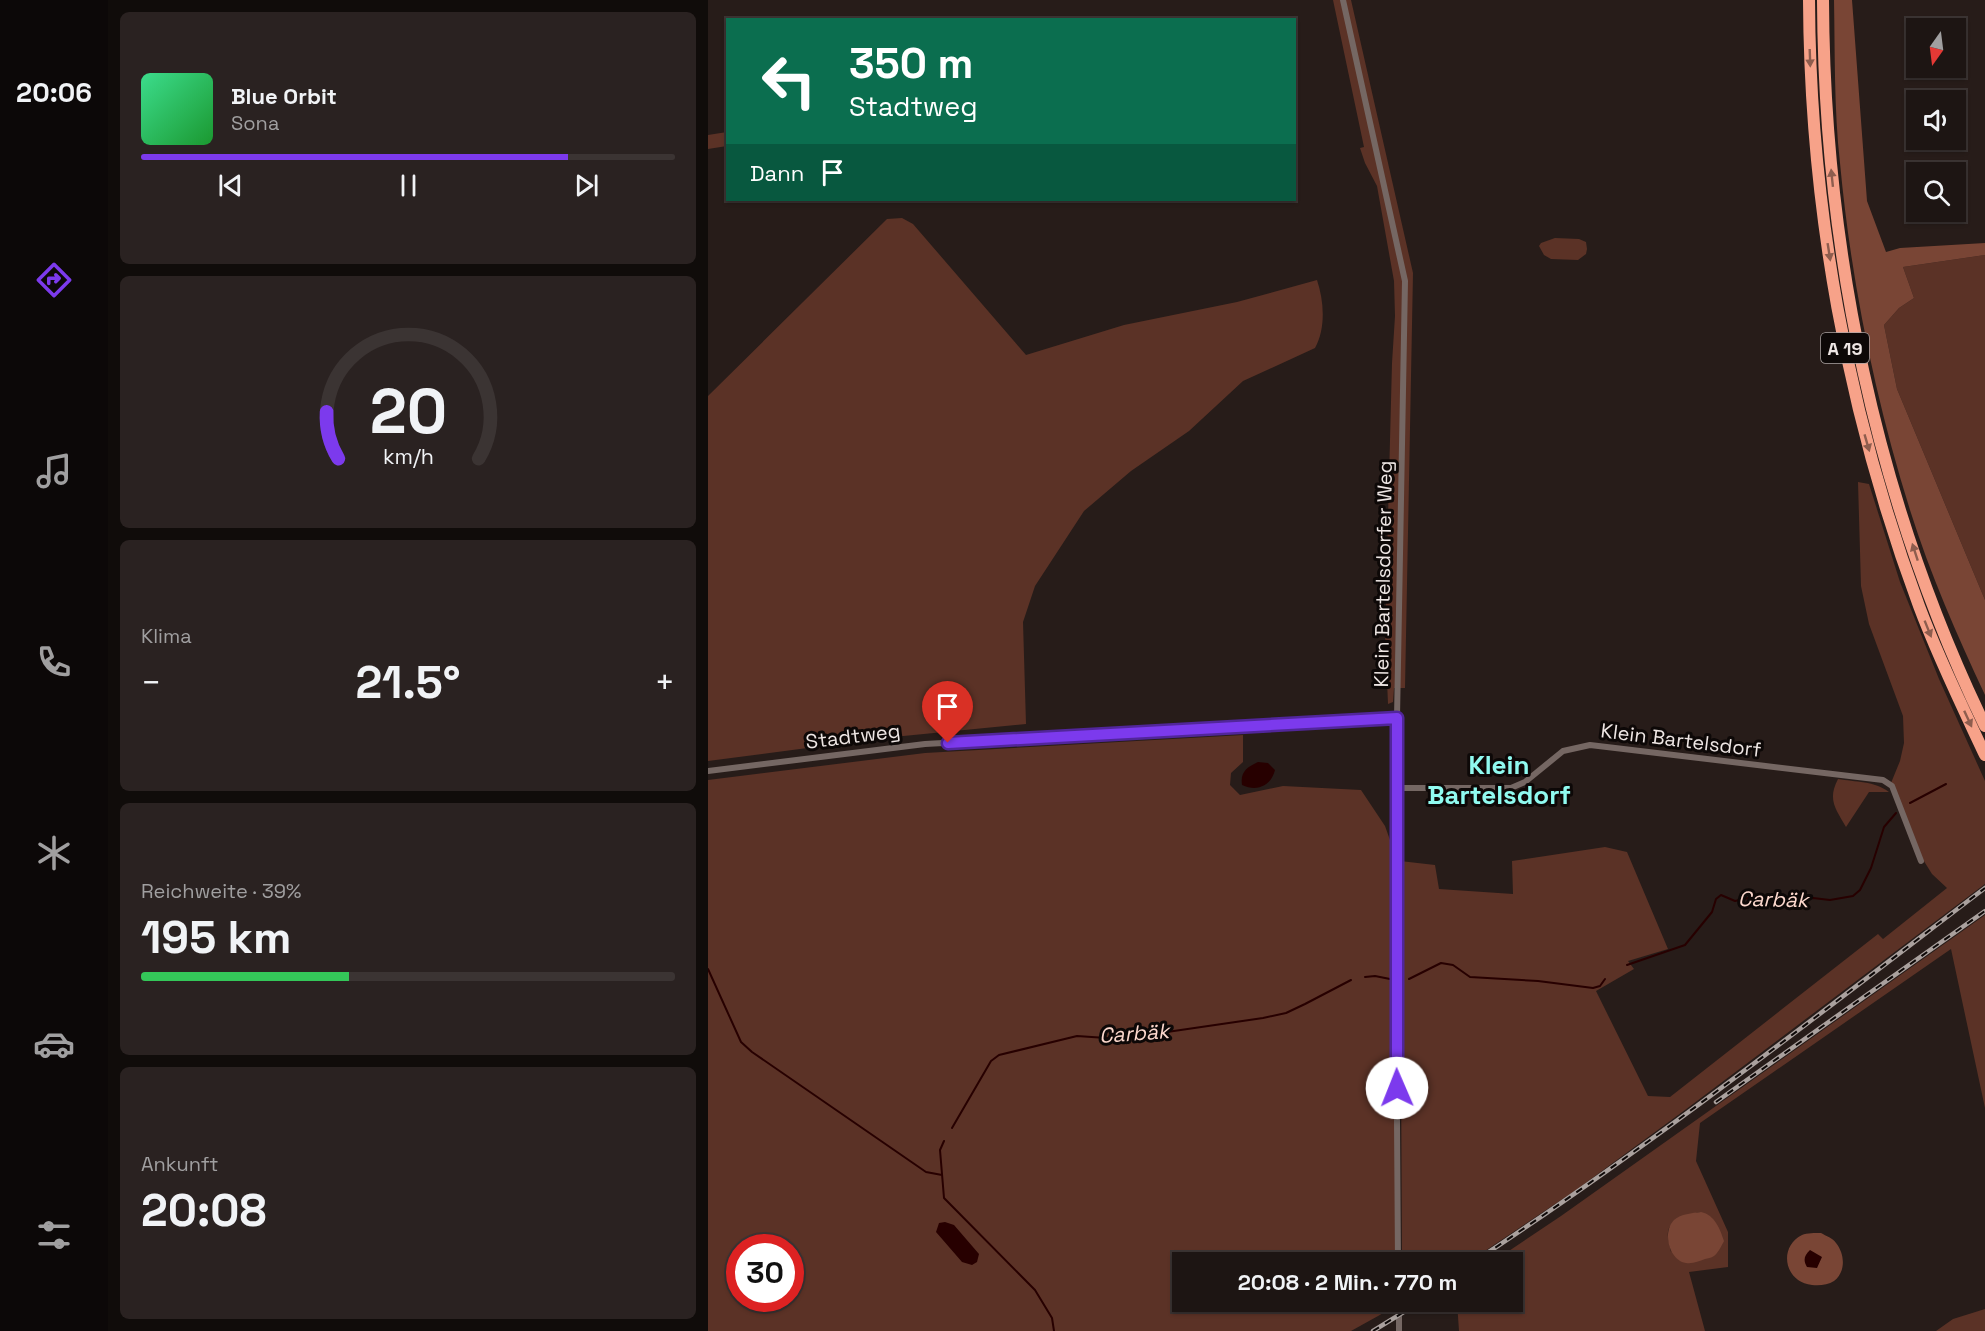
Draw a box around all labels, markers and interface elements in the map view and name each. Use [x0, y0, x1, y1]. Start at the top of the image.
north arrow [1906, 18, 1966, 78]
map controls [1906, 18, 1966, 222]
text: 350 m [849, 37, 974, 90]
icon: left [750, 42, 828, 120]
one-way arrow [1806, 49, 1815, 68]
text: 20:06 [16, 75, 92, 110]
text: Blue Orbit [231, 82, 337, 110]
text: Stadtweg [849, 89, 978, 124]
button: sound [1906, 90, 1966, 150]
text: Sona [231, 110, 279, 136]
icon: arrive [816, 156, 849, 189]
text: Dann [750, 159, 804, 187]
button: search [1906, 162, 1966, 222]
icon: previous [214, 169, 247, 202]
icon: pause [392, 169, 425, 202]
icon: next [570, 169, 603, 202]
one-way arrow [1827, 169, 1837, 188]
one-way arrow [1824, 243, 1833, 262]
icon: directions [33, 259, 75, 301]
road number: A 19 [1821, 333, 1869, 363]
text: 20 [369, 372, 447, 451]
one-way arrow [1863, 434, 1873, 453]
text: km/h [382, 443, 434, 470]
icon: music [33, 450, 75, 492]
street label: Klein Bartelsdorfer Weg [1368, 460, 1398, 688]
one-way arrow [1910, 543, 1919, 561]
one-way arrow [1923, 620, 1933, 638]
text: Klima [141, 623, 192, 649]
icon: phone [33, 641, 75, 683]
text: 21.5° [355, 654, 461, 711]
text: − [141, 662, 161, 704]
text: + [655, 662, 675, 704]
pin [922, 681, 973, 743]
icon: arrive [931, 690, 964, 723]
one-way arrow [1963, 710, 1973, 728]
street label: Stadtweg [804, 717, 902, 755]
street label: Klein Bartelsdorf [1599, 717, 1763, 763]
district label: Klein Bartelsdorf [1427, 748, 1571, 812]
icon: climate [33, 832, 75, 874]
text: Reichweite · 39% [141, 878, 302, 904]
water label: Carbäk [1738, 885, 1811, 913]
text: 195 km [141, 909, 291, 966]
water label: Carbäk [1098, 1017, 1173, 1049]
icon: car [33, 1023, 75, 1065]
position arrow [1365, 1056, 1429, 1120]
text: Ankunft [141, 1151, 219, 1177]
text: 20:08 [141, 1182, 266, 1239]
icon: filters [33, 1214, 75, 1256]
speed limit sign: 30 [726, 1234, 804, 1312]
text: 20:08 · 2 Min. · 770 m [1238, 1268, 1457, 1296]

